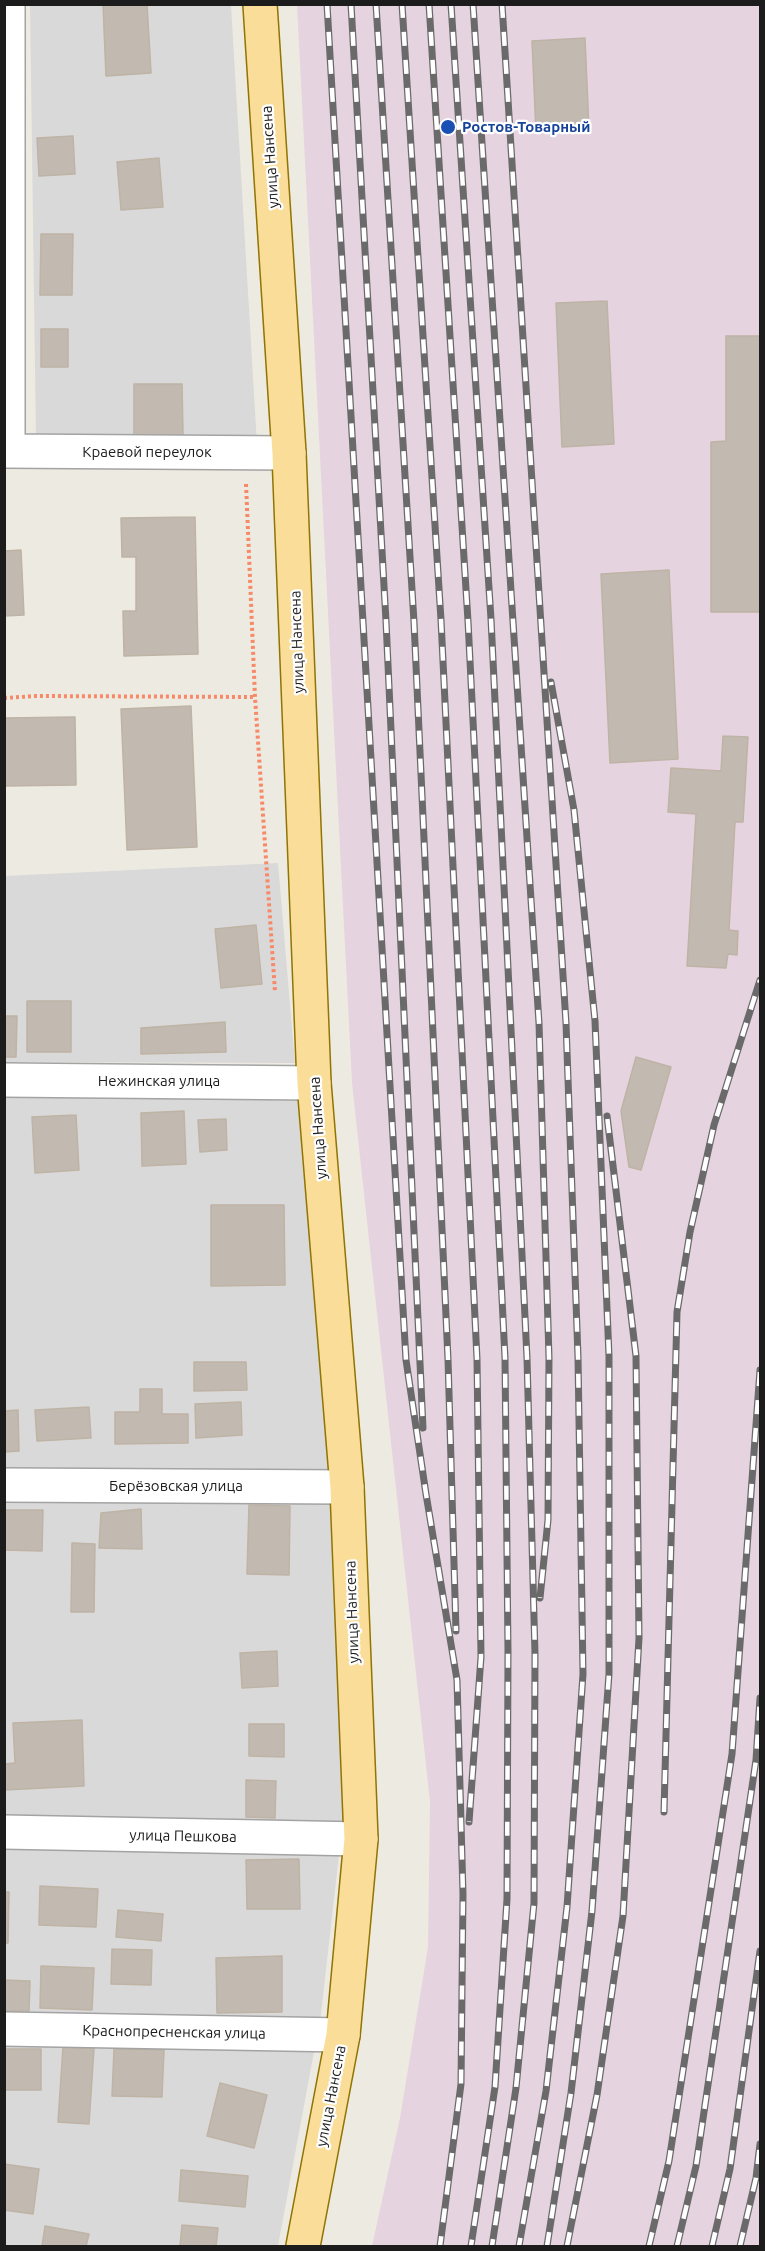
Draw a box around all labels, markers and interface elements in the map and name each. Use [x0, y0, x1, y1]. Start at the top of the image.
street label: улица Нансена [257, 105, 283, 209]
marker: Ростов-Товарный [439, 118, 457, 136]
place label: Ростов-Товарный [462, 118, 590, 136]
street label: Краевой переулок [82, 443, 212, 461]
street label: улица Нансена [286, 590, 308, 694]
street label: Нежинская улица [98, 1072, 220, 1090]
street label: улица Нансена [305, 1076, 331, 1180]
street label: Берёзовская улица [109, 1477, 243, 1495]
street label: улица Нансена [341, 1560, 363, 1664]
street label: улица Пешкова [129, 1826, 237, 1846]
street label: Краснопресненская улица [82, 2021, 266, 2043]
street label: улица Нансена [312, 2044, 350, 2148]

